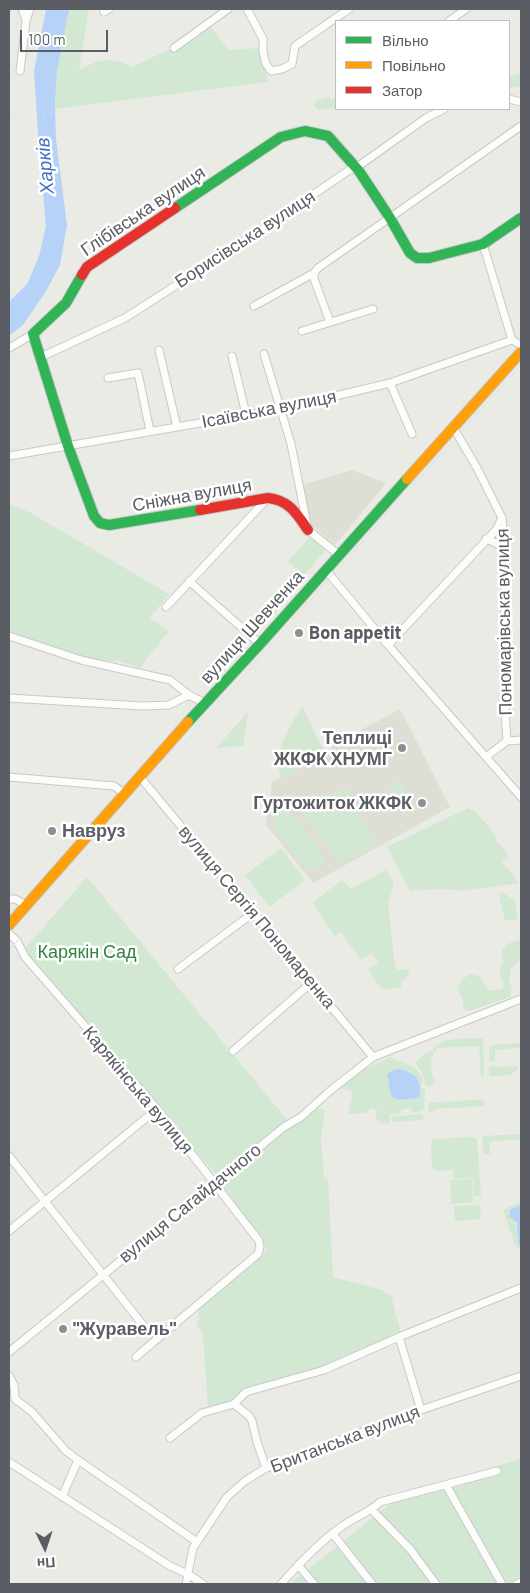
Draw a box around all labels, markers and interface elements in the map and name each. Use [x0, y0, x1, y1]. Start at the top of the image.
scale bar [22, 20, 110, 52]
legend [335, 20, 510, 110]
text: 100 m [28, 30, 66, 48]
text: Вільно [382, 31, 429, 49]
text: Повільно [382, 56, 446, 74]
text: Затор [382, 81, 422, 99]
water label: Харків [31, 137, 59, 195]
street label: Глібівська вулиця [77, 161, 209, 261]
street label: Борисівська вулиця [171, 186, 319, 292]
street label: Ісаївська вулиця [200, 385, 338, 433]
street label: Сніжна вулиця [131, 474, 253, 516]
street label: Пономарівська вулиця [492, 528, 516, 716]
street label: вулиця Шевченка [196, 566, 308, 688]
place label: Bon appetit [309, 622, 401, 644]
marker: Bon appetit [293, 627, 305, 639]
place label: Теплиці ЖКФК ХНУМГ [274, 727, 392, 770]
marker: Теплиці ЖКФК ХНУМГ [396, 742, 408, 754]
place label: Гуртожиток ЖКФК [253, 792, 412, 814]
marker: Гуртожиток ЖКФК [416, 797, 428, 809]
place label: Навруз [62, 820, 126, 842]
street label: вулиця Сергія Пономаренка [174, 821, 340, 1013]
marker: Навруз [46, 825, 58, 837]
park label: Карякін Сад [37, 941, 137, 963]
street label: Карякінська вулиця [78, 1022, 198, 1158]
street label: вулиця Сагайдачного [114, 1139, 266, 1267]
place label: "Журавель" [73, 1318, 176, 1340]
marker: "Журавель" [57, 1323, 69, 1335]
street label: Британська вулиця [267, 1401, 423, 1477]
north arrow [20, 1523, 70, 1573]
text: Пн [36, 1554, 56, 1573]

